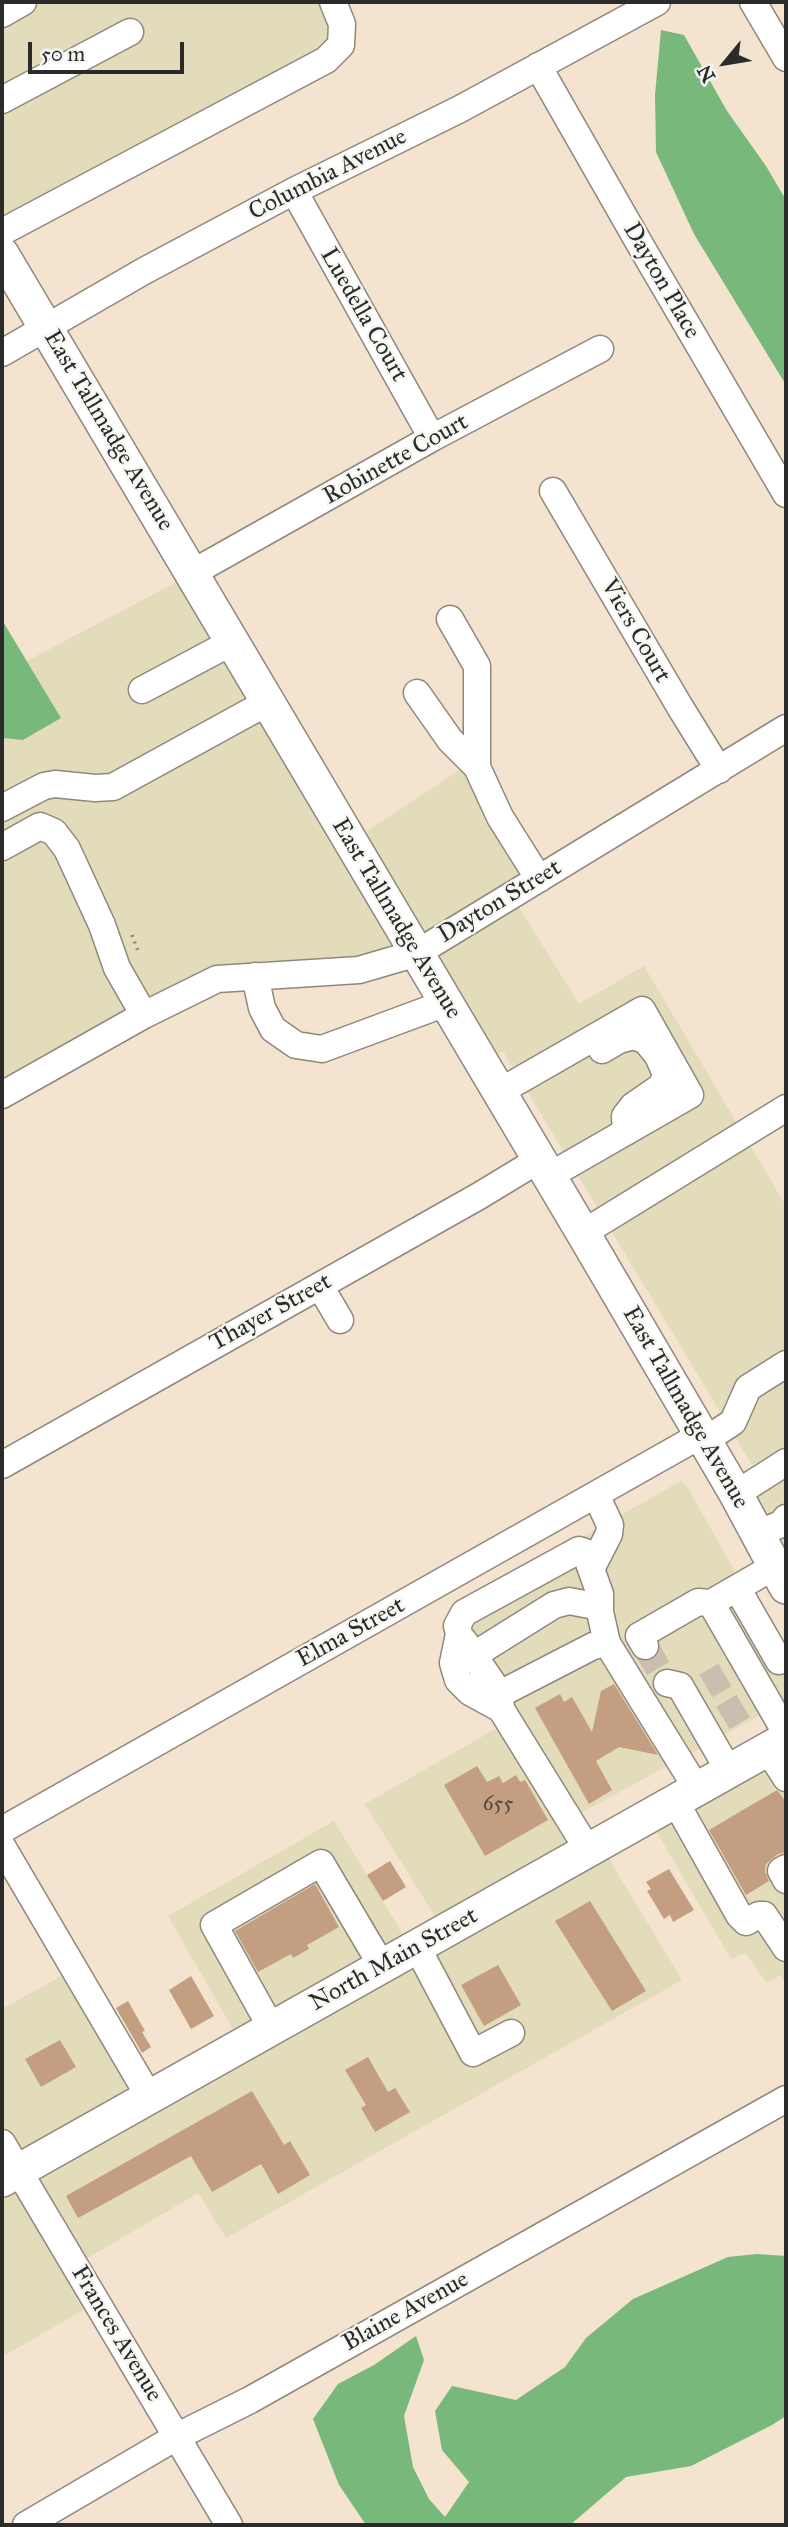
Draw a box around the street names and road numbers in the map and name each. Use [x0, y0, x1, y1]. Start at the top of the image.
street label: Columbia Avenue [244, 123, 412, 227]
street label: Dayton Place [616, 218, 706, 344]
street label: Luedella Court [313, 243, 413, 387]
street label: East Tallmadge Avenue [37, 326, 179, 536]
street label: Robinette Court [319, 408, 473, 512]
street label: Viers Court [594, 574, 676, 688]
street label: East Tallmadge Avenue [325, 814, 467, 1024]
street label: Dayton Street [433, 854, 567, 950]
street label: Thayer Street [205, 1268, 337, 1358]
street label: East Tallmadge Avenue [615, 1302, 755, 1514]
street label: Elma Street [292, 1592, 410, 1674]
street label: North Main Street [305, 1902, 483, 2018]
street label: Frances Avenue [64, 2261, 168, 2407]
street label: Blaine Avenue [338, 2266, 474, 2358]

